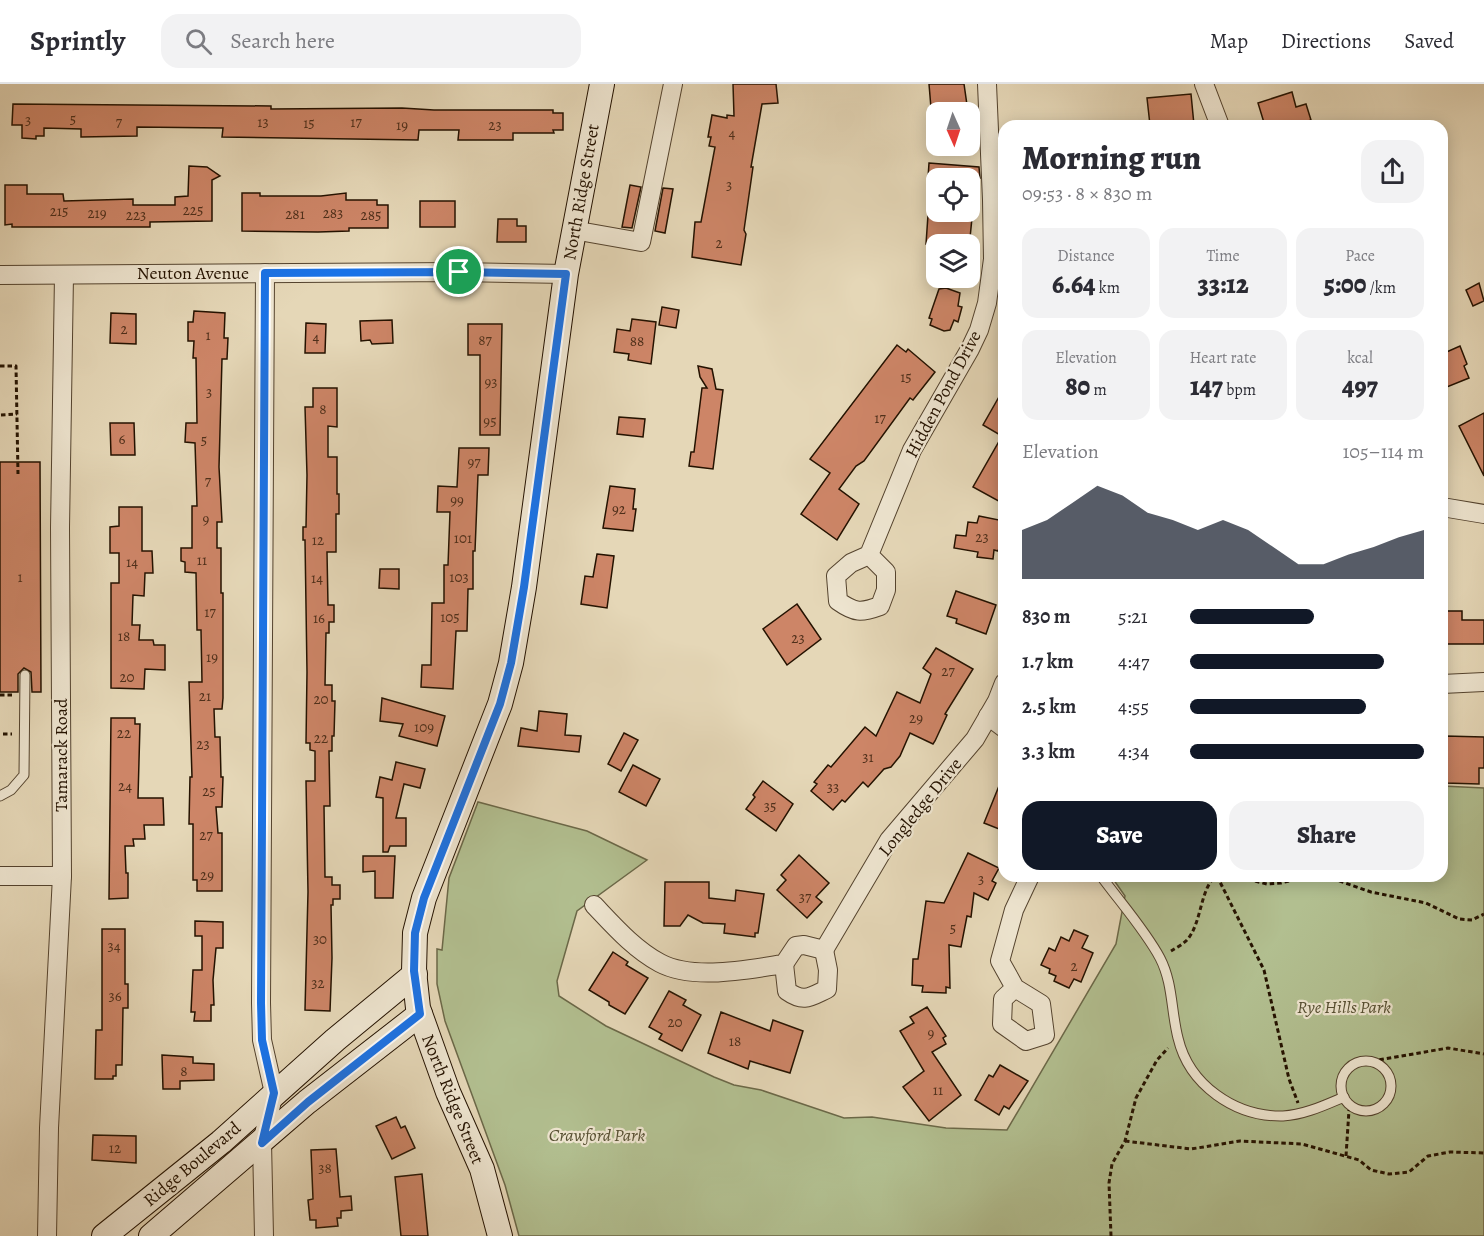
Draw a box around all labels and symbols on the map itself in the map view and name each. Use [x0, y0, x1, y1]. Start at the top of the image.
north arrow [926, 102, 980, 156]
house number: 5 [70, 109, 76, 129]
house number: 3 [25, 110, 31, 130]
house number: 7 [116, 112, 123, 132]
house number: 13 [257, 112, 269, 132]
house number: 17 [350, 112, 362, 132]
house number: 15 [303, 113, 315, 133]
house number: 19 [396, 115, 408, 135]
house number: 23 [488, 115, 502, 135]
street label: North Ridge Street [557, 122, 605, 262]
house number: 4 [729, 123, 736, 143]
house number: 3 [726, 175, 732, 195]
house number: 225 [183, 200, 203, 220]
house number: 215 [50, 201, 68, 221]
house number: 219 [87, 203, 107, 223]
house number: 283 [323, 203, 343, 223]
house number: 281 [285, 204, 305, 224]
house number: 223 [126, 205, 146, 225]
house number: 285 [361, 205, 381, 225]
house number: 2 [715, 233, 723, 253]
pin [433, 246, 484, 297]
street label: Neuton Avenue [137, 261, 249, 285]
house number: 2 [120, 319, 128, 339]
house number: 1 [205, 325, 211, 345]
street label: Hidden Pond Drive [899, 326, 987, 462]
house number: 4 [313, 327, 320, 347]
house number: 87 [478, 330, 492, 350]
house number: 88 [630, 331, 644, 351]
house number: 15 [900, 367, 912, 387]
house number: 93 [484, 372, 498, 392]
house number: 3 [206, 382, 212, 402]
house number: 8 [319, 399, 327, 419]
house number: 17 [874, 408, 886, 428]
house number: 95 [483, 411, 497, 431]
house number: 6 [119, 429, 126, 449]
house number: 5 [201, 430, 207, 450]
house number: 97 [467, 452, 481, 472]
house number: 7 [205, 471, 212, 491]
house number: 99 [450, 490, 464, 510]
house number: 92 [612, 499, 626, 519]
house number: 9 [203, 509, 210, 529]
house number: 23 [975, 527, 989, 547]
house number: 101 [454, 528, 472, 548]
house number: 12 [312, 530, 324, 550]
house number: 11 [197, 550, 207, 570]
house number: 14 [126, 552, 138, 572]
house number: 1 [17, 567, 23, 587]
house number: 103 [449, 567, 469, 587]
house number: 14 [311, 568, 323, 588]
house number: 17 [204, 602, 216, 622]
house number: 105 [440, 607, 460, 627]
house number: 16 [313, 608, 325, 628]
house number: 18 [118, 626, 130, 646]
house number: 23 [791, 628, 805, 648]
house number: 19 [206, 647, 218, 667]
house number: 27 [941, 661, 955, 681]
house number: 20 [119, 667, 135, 687]
house number: 21 [199, 686, 211, 706]
house number: 20 [313, 689, 329, 709]
street label: Tamarack Road [49, 698, 73, 812]
house number: 29 [909, 708, 923, 728]
house number: 109 [414, 717, 434, 737]
house number: 22 [117, 723, 131, 743]
house number: 22 [314, 728, 328, 748]
house number: 23 [196, 734, 210, 754]
house number: 31 [862, 747, 874, 767]
street label: Longledge Drive [873, 753, 967, 861]
house number: 24 [118, 776, 132, 796]
house number: 33 [827, 777, 839, 797]
house number: 25 [202, 781, 216, 801]
house number: 35 [764, 796, 776, 816]
house number: 27 [199, 825, 213, 845]
house number: 29 [200, 865, 214, 885]
house number: 3 [978, 869, 984, 889]
house number: 37 [799, 887, 812, 907]
house number: 5 [950, 918, 956, 938]
house number: 30 [313, 929, 327, 949]
house number: 34 [107, 936, 121, 956]
house number: 2 [1070, 956, 1078, 976]
house number: 32 [311, 973, 325, 993]
house number: 36 [108, 986, 122, 1006]
park label: Rye Hills Park [1297, 995, 1391, 1019]
house number: 20 [667, 1012, 683, 1032]
house number: 9 [928, 1023, 935, 1043]
street label: North Ridge Street [416, 1031, 490, 1168]
house number: 18 [729, 1031, 741, 1051]
house number: 8 [180, 1061, 188, 1081]
house number: 11 [933, 1080, 943, 1100]
street label: Ridge Boulevard [138, 1116, 246, 1212]
park label: Crawford Park [549, 1123, 645, 1147]
house number: 12 [109, 1138, 121, 1158]
house number: 38 [318, 1158, 332, 1178]

